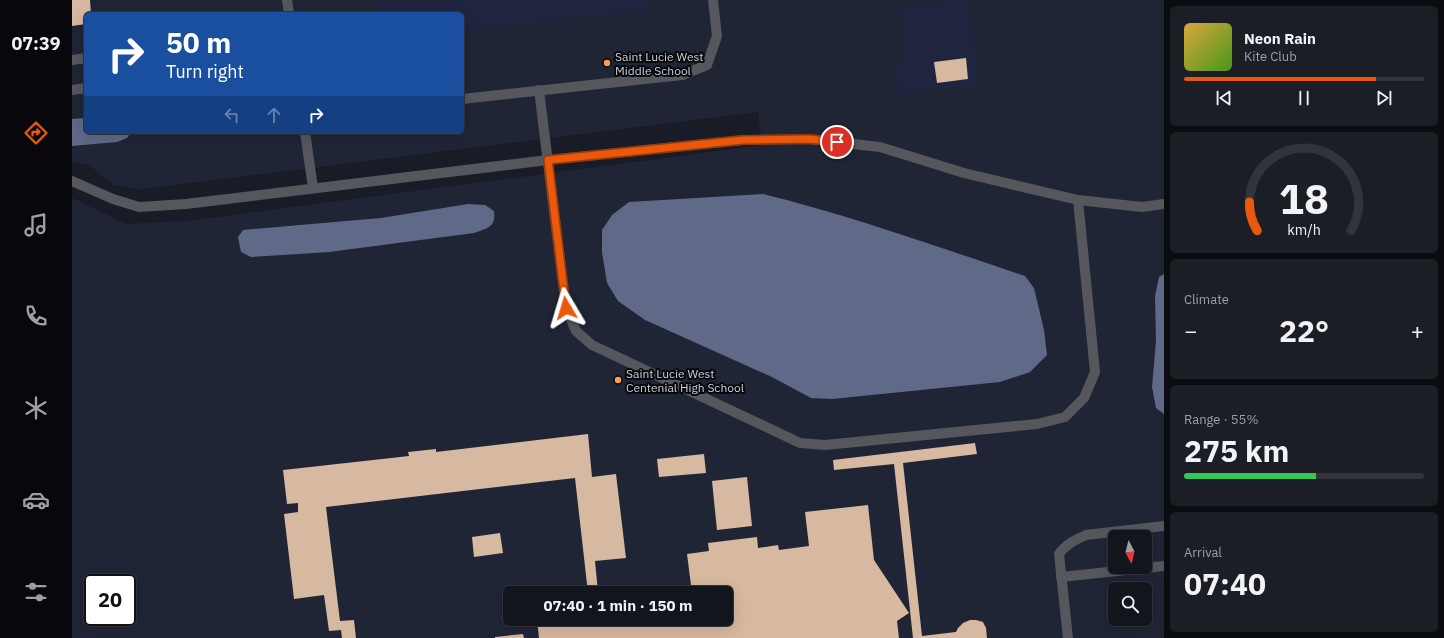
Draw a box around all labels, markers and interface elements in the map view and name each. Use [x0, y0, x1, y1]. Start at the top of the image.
text: 50 m [166, 24, 231, 61]
icon: right [100, 28, 152, 80]
text: Neon Rain [1244, 29, 1316, 48]
text: 07:39 [11, 32, 61, 55]
text: Kite Club [1244, 48, 1297, 65]
place label: Saint Lucie West Middle School [615, 49, 703, 78]
marker: Saint Lucie West Middle School [602, 58, 612, 68]
text: Turn right [166, 60, 244, 83]
icon: previous [1213, 87, 1235, 109]
icon: pause [1293, 87, 1315, 109]
icon: next [1373, 87, 1395, 109]
icon: left [221, 104, 243, 126]
icon: ahead [263, 104, 285, 126]
icon: right [305, 104, 327, 126]
icon: directions [22, 119, 50, 147]
pin [820, 125, 854, 159]
icon: arrive [826, 131, 848, 153]
text: 18 [1279, 170, 1329, 224]
icon: music [22, 211, 50, 239]
text: km/h [1287, 219, 1321, 238]
position arrow [545, 287, 587, 329]
text: Climate [1184, 291, 1229, 308]
icon: phone [22, 302, 50, 330]
text: 22° [1279, 311, 1329, 350]
text: − [1184, 316, 1197, 345]
text: + [1411, 316, 1424, 345]
place label: Saint Lucie West Centenial High School [626, 366, 744, 395]
marker: Saint Lucie West Centenial High School [613, 375, 623, 385]
icon: climate [22, 394, 50, 422]
text: Range · 55% [1184, 411, 1258, 428]
text: 275 km [1184, 431, 1289, 470]
icon: car [22, 486, 50, 514]
north arrow [1108, 530, 1152, 574]
map controls [1108, 530, 1152, 626]
text: Arrival [1184, 544, 1222, 561]
text: 07:40 [1184, 564, 1266, 603]
speed limit sign: 20 [84, 574, 136, 626]
icon: filters [22, 578, 50, 606]
button: search [1108, 582, 1152, 626]
text: 07:40 · 1 min · 150 m [544, 596, 692, 615]

